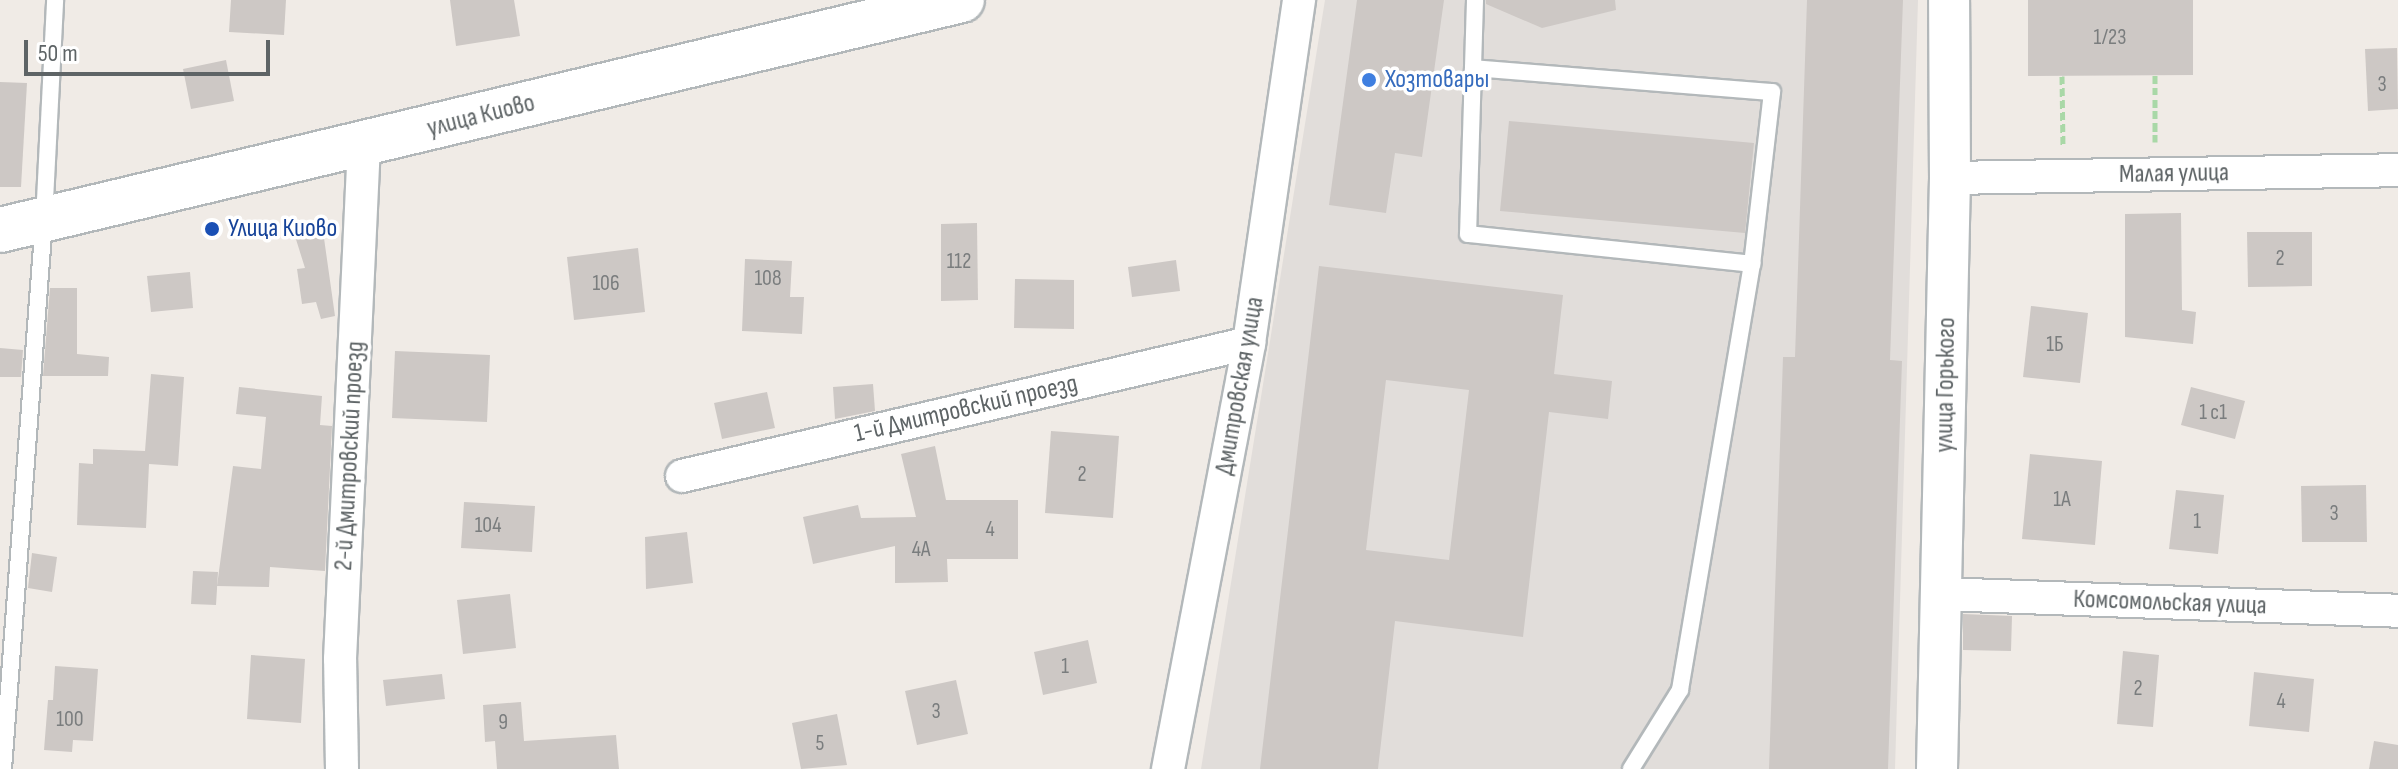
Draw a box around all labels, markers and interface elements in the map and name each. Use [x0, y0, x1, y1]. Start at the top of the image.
scale bar [28, 24, 274, 74]
house number: 1/23 [2094, 25, 2126, 51]
text: 50 m [38, 39, 78, 68]
place label: Хозтовары [1385, 64, 1489, 96]
marker: Хозтовары [1360, 71, 1378, 89]
house number: 3 [2377, 72, 2387, 98]
street label: улица Киово [424, 88, 538, 144]
street label: Малая улица [2119, 157, 2229, 191]
place label: Улица Киово [228, 213, 337, 245]
marker: Улица Киово [203, 220, 221, 238]
house number: 2 [2275, 246, 2285, 272]
house number: 112 [947, 249, 971, 275]
house number: 108 [754, 266, 782, 292]
house number: 106 [592, 271, 620, 297]
street label: Дмитровская улица [1209, 295, 1271, 477]
street label: улица Горького [1929, 317, 1963, 453]
house number: 1Б [2046, 332, 2064, 358]
street label: 2-й Дмитровский проезд [328, 340, 372, 572]
street label: 1-й Дмитровский проезд [851, 368, 1081, 450]
house number: 1 с1 [2199, 400, 2227, 426]
house number: 2 [1077, 462, 1087, 488]
house number: 1А [2053, 487, 2071, 513]
house number: 3 [2329, 501, 2339, 527]
house number: 1 [2193, 509, 2201, 535]
house number: 104 [475, 513, 501, 539]
house number: 4 [985, 517, 995, 543]
house number: 4А [912, 537, 930, 563]
street label: Комсомольская улица [2073, 584, 2267, 622]
house number: 1 [1061, 654, 1069, 680]
house number: 2 [2133, 676, 2143, 702]
house number: 4 [2276, 689, 2286, 715]
house number: 3 [931, 699, 941, 725]
house number: 100 [56, 707, 84, 733]
house number: 9 [498, 710, 508, 736]
house number: 5 [816, 731, 824, 757]

